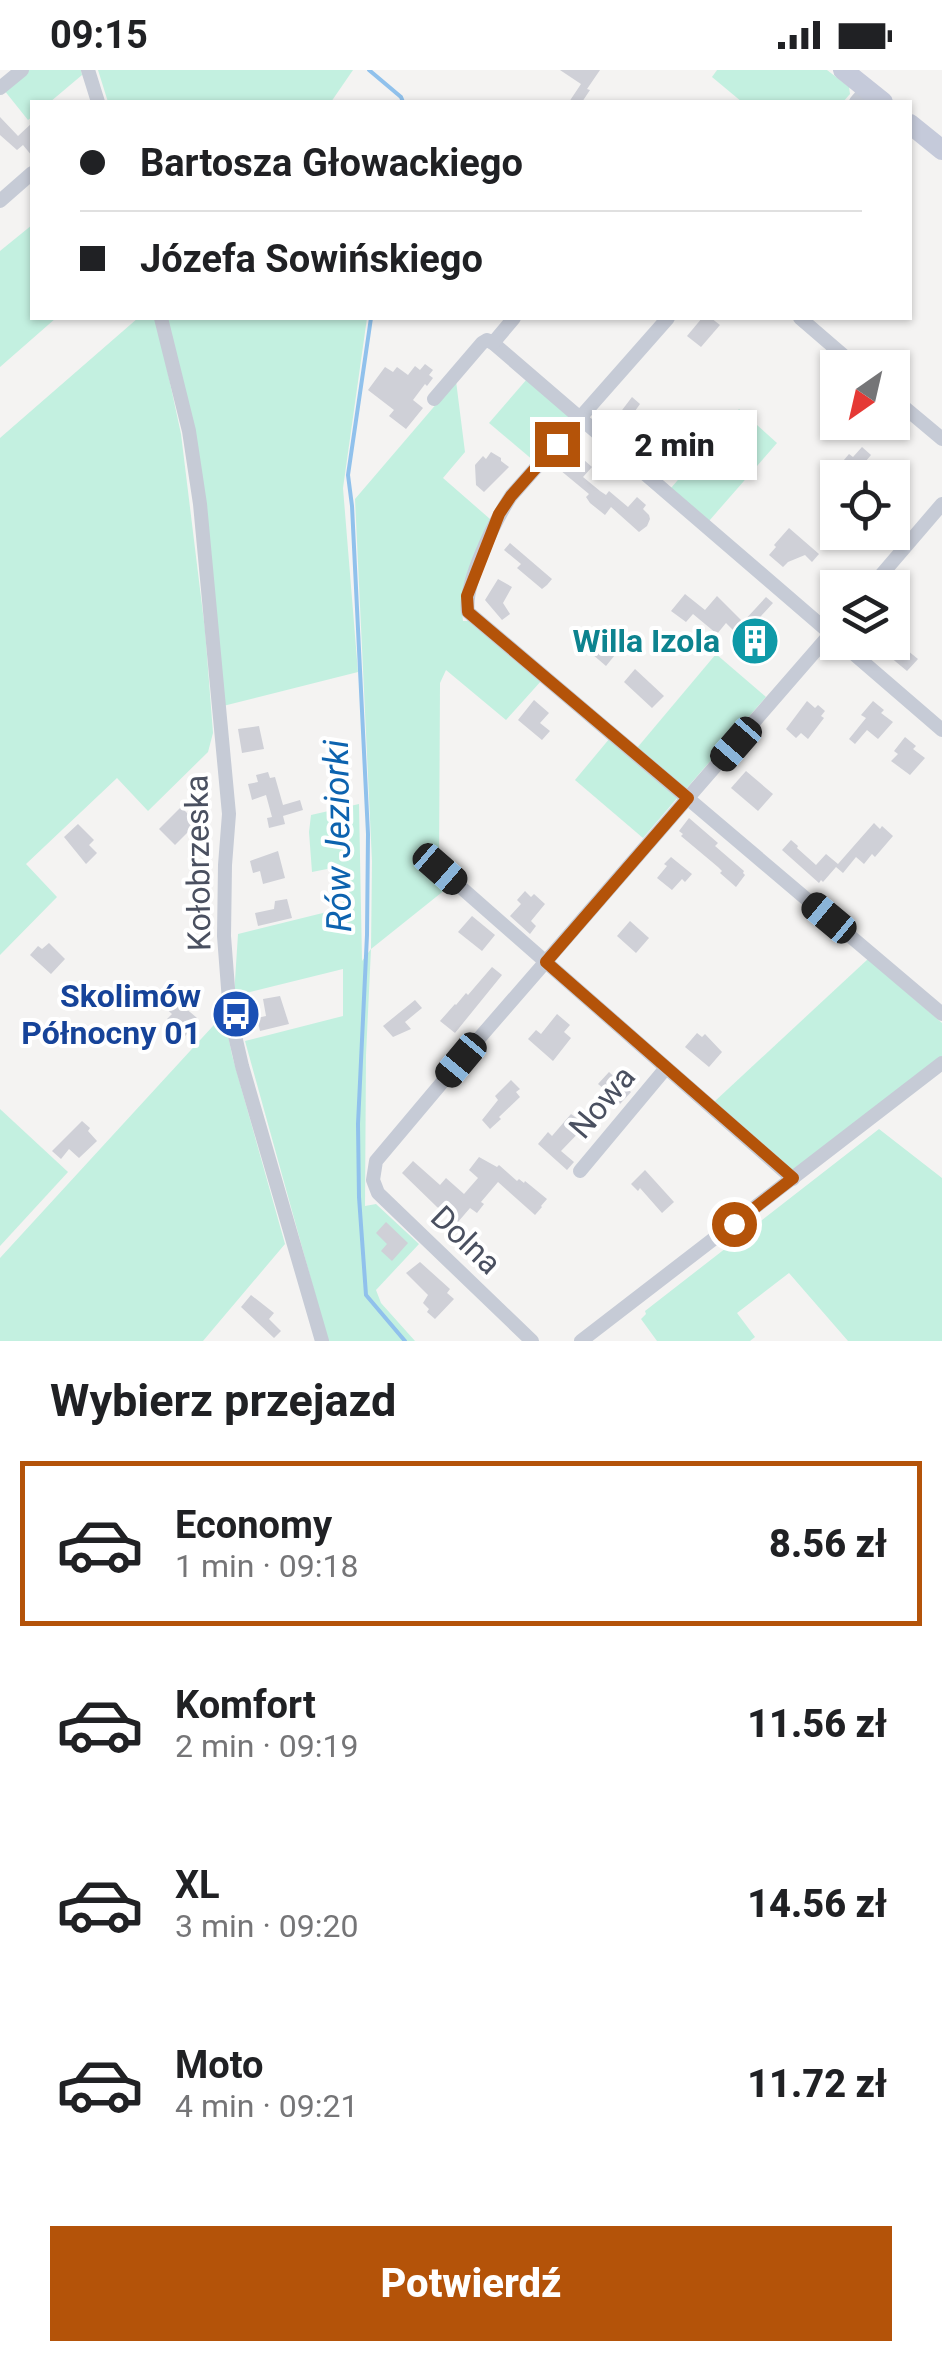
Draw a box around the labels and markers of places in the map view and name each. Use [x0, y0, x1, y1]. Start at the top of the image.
building icon: Willa Izola [729, 615, 781, 667]
place label: Willa Izola [572, 622, 720, 660]
place label: Skolimów Północny 01 [21, 977, 201, 1052]
bus stop icon: Skolimów Północny 01 [210, 988, 262, 1040]

